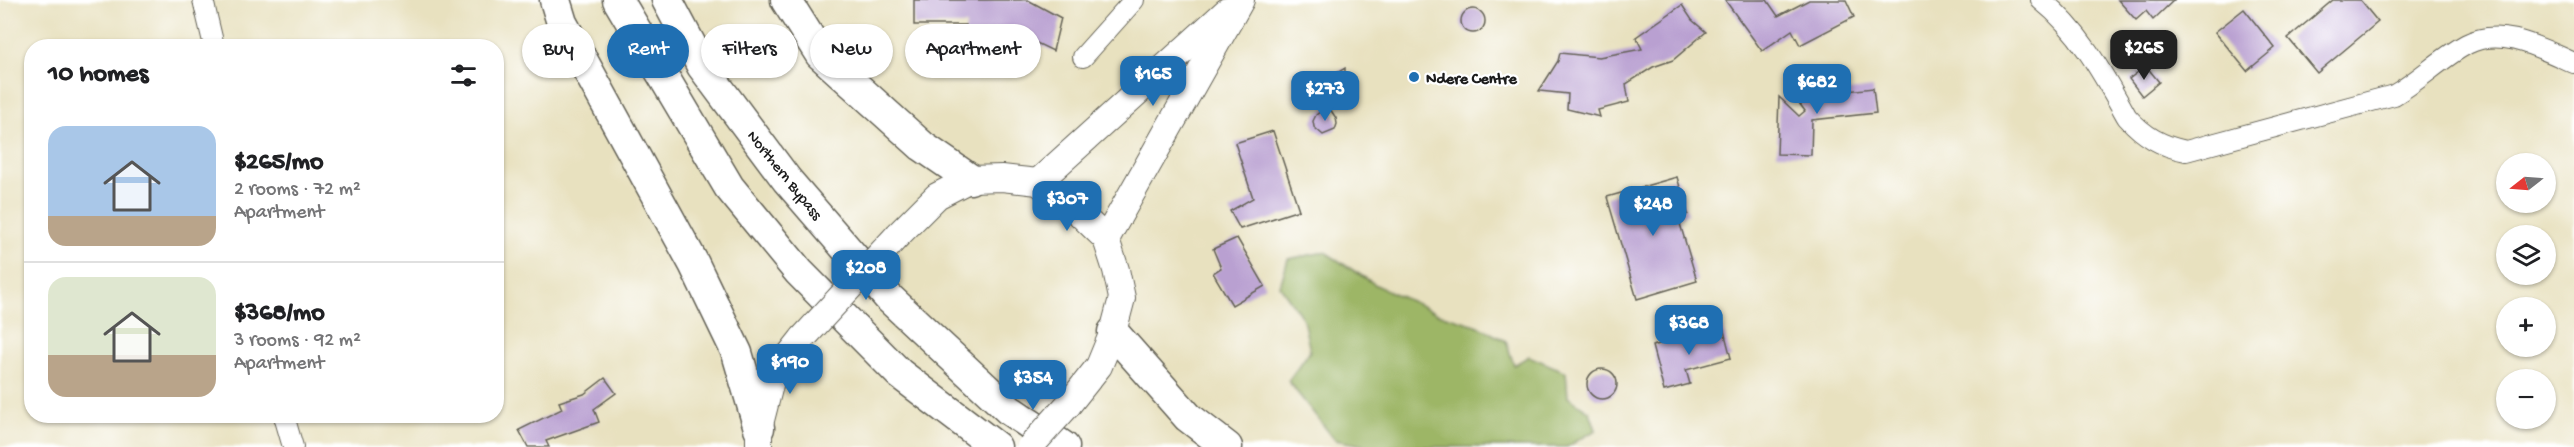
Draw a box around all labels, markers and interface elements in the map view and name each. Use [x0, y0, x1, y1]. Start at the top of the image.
chip: Buy [522, 24, 595, 78]
chip: Rent [607, 24, 689, 78]
chip: Filters [701, 24, 798, 78]
chip: New [810, 24, 893, 78]
chip: Apartment [905, 24, 1041, 78]
pin: $265 [2108, 30, 2180, 81]
text: $265 [2124, 38, 2164, 61]
pin: $165 [1117, 56, 1189, 107]
icon: filters [447, 59, 480, 92]
text: 10 homes [48, 60, 148, 91]
text: $165 [1134, 64, 1172, 87]
pin: $682 [1781, 64, 1853, 115]
marker: Ndere Centre [1407, 70, 1421, 84]
pin: $273 [1289, 71, 1361, 122]
place label: Ndere Centre [1426, 71, 1518, 90]
text: $682 [1797, 72, 1837, 95]
text: $273 [1305, 79, 1345, 102]
street label: Northern Bypass [741, 128, 826, 226]
text: $265/mo [234, 148, 323, 179]
icon: home [96, 150, 168, 222]
north arrow [2496, 153, 2556, 213]
map controls [2496, 153, 2556, 429]
text: 2 rooms · 72 m² [234, 179, 361, 202]
pin: $307 [1031, 181, 1103, 232]
pin: $248 [1617, 186, 1689, 237]
text: $307 [1046, 189, 1088, 212]
text: $248 [1633, 194, 1673, 217]
text: Apartment [234, 202, 324, 225]
button: layers [2496, 225, 2556, 285]
pin: $208 [830, 250, 902, 301]
text: $208 [845, 258, 887, 281]
button: + [2496, 297, 2556, 357]
text: $368/mo [234, 299, 325, 330]
icon: home [96, 301, 168, 373]
pin: $368 [1653, 305, 1725, 356]
text: $368 [1669, 313, 1709, 336]
text: 3 rooms · 92 m² [234, 330, 361, 353]
pin: $190 [754, 344, 826, 395]
text: $190 [771, 352, 809, 375]
text: Apartment [234, 353, 324, 376]
pin: $354 [997, 360, 1069, 411]
text: $354 [1013, 368, 1053, 391]
button: − [2496, 369, 2556, 429]

